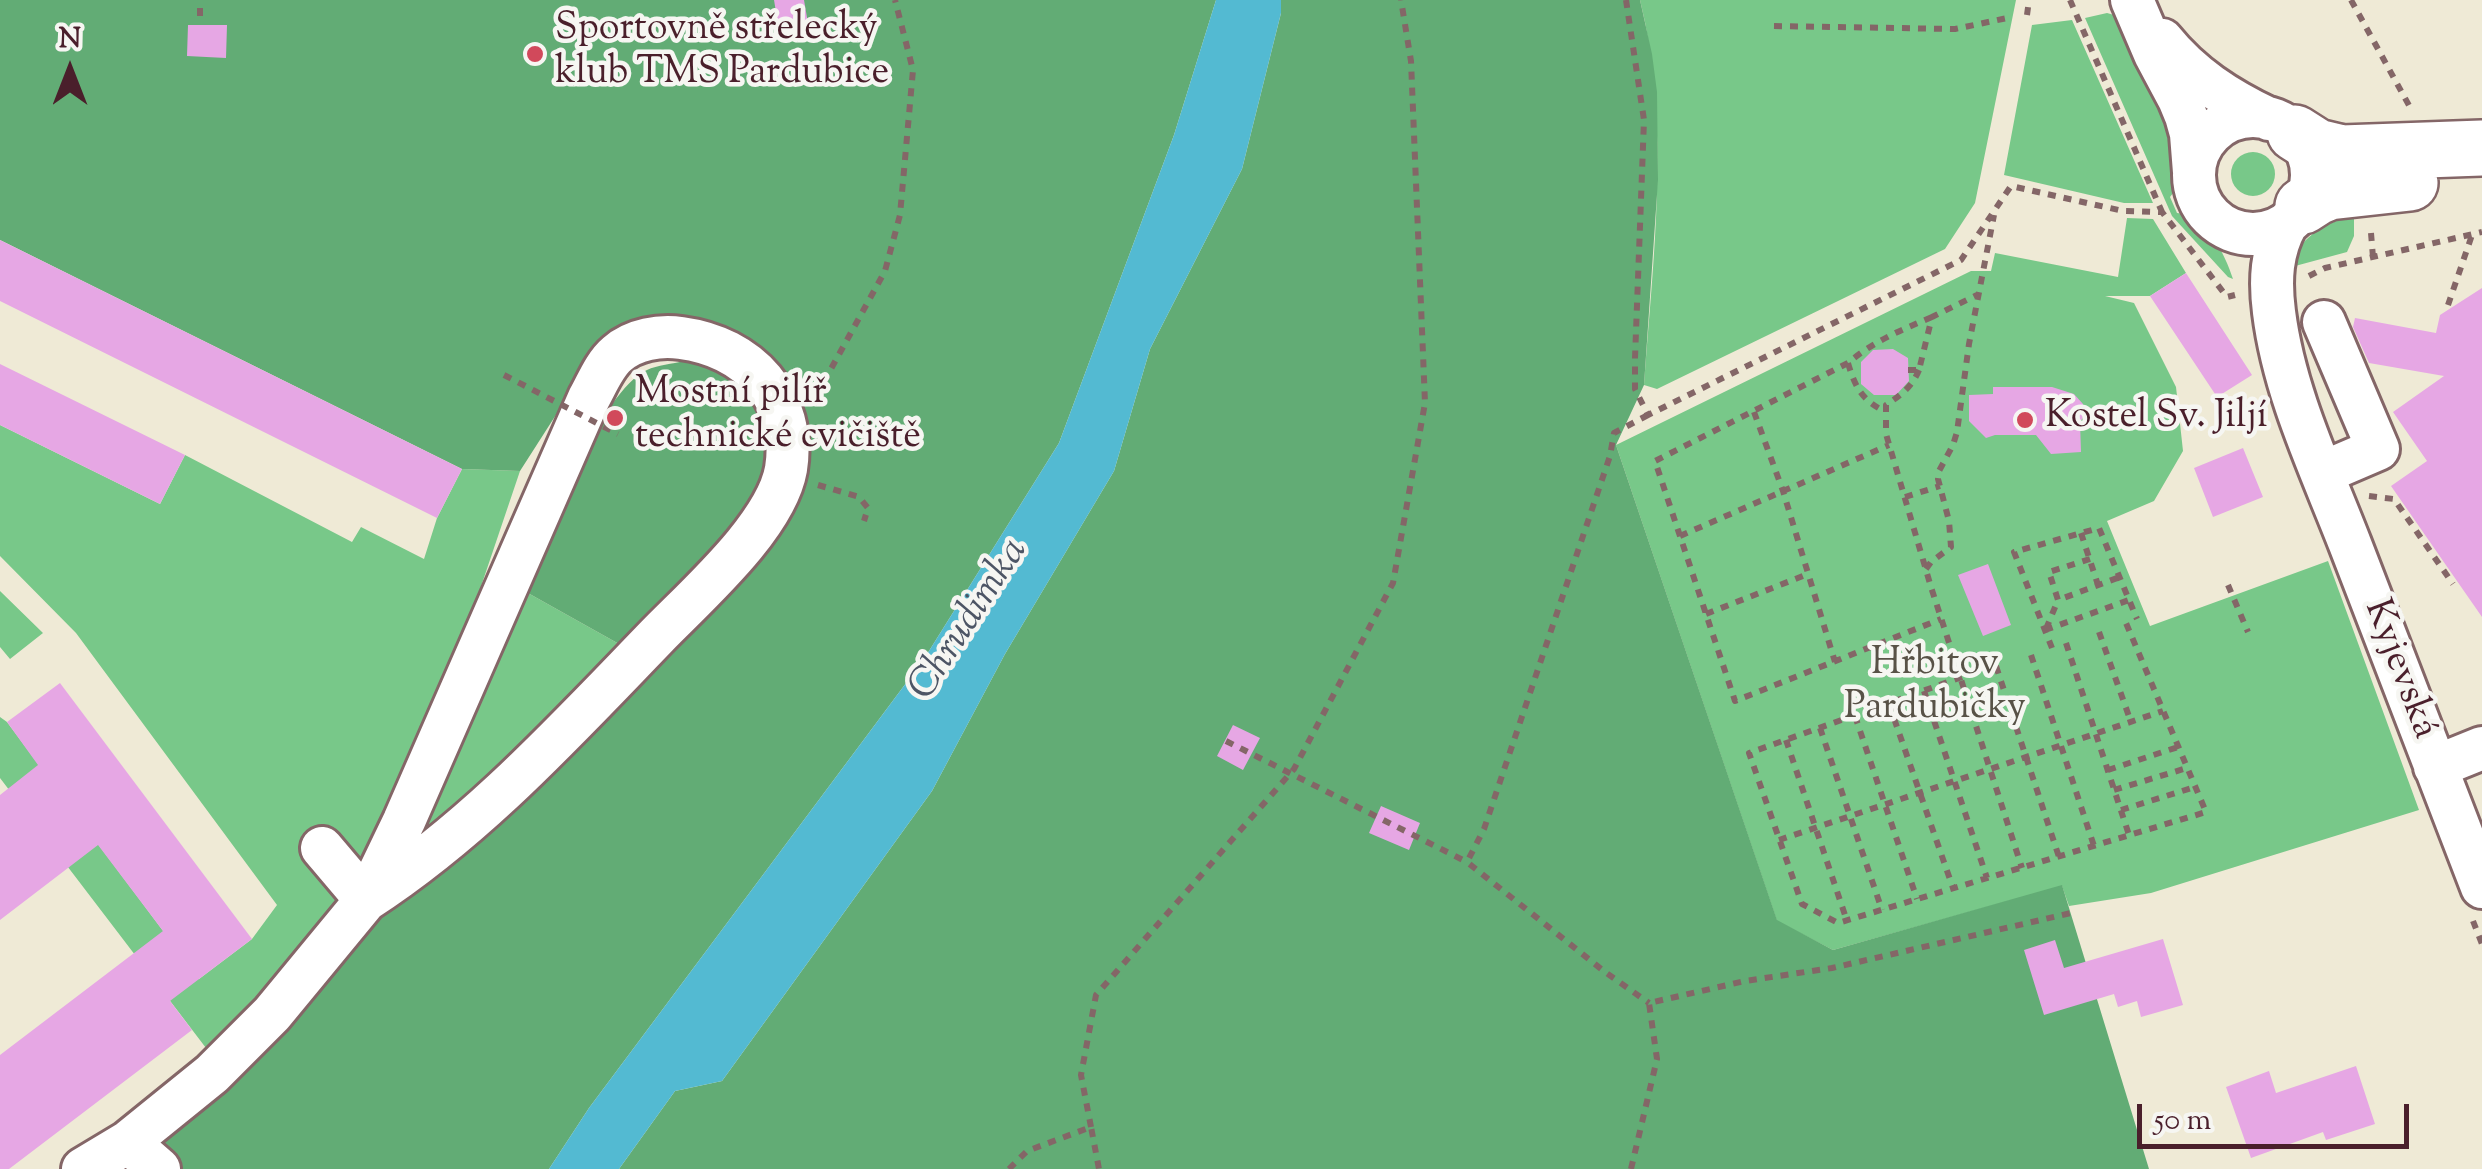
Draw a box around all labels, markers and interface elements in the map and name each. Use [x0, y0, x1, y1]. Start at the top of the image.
place label: Sportovně střelecký klub TMS Pardubice [555, 9, 889, 98]
north arrow [20, 20, 120, 120]
text: N [59, 20, 81, 60]
marker: Sportovně střelecký klub TMS Pardubice [524, 43, 546, 65]
place label: Mostní pilíř technické cvičiště [635, 373, 921, 462]
place label: Kostel Sv. Jiljí [2045, 397, 2267, 443]
marker: Mostní pilíř technické cvičiště [604, 407, 626, 429]
marker: Kostel Sv. Jiljí [2014, 409, 2036, 431]
water label: Chrudimka [901, 531, 1041, 711]
street label: Kyjevská [2351, 594, 2445, 746]
park label: Hřbitov Pardubičky [1844, 644, 2026, 734]
scale bar [2142, 1084, 2414, 1146]
text: 50 m [2154, 1100, 2211, 1143]

